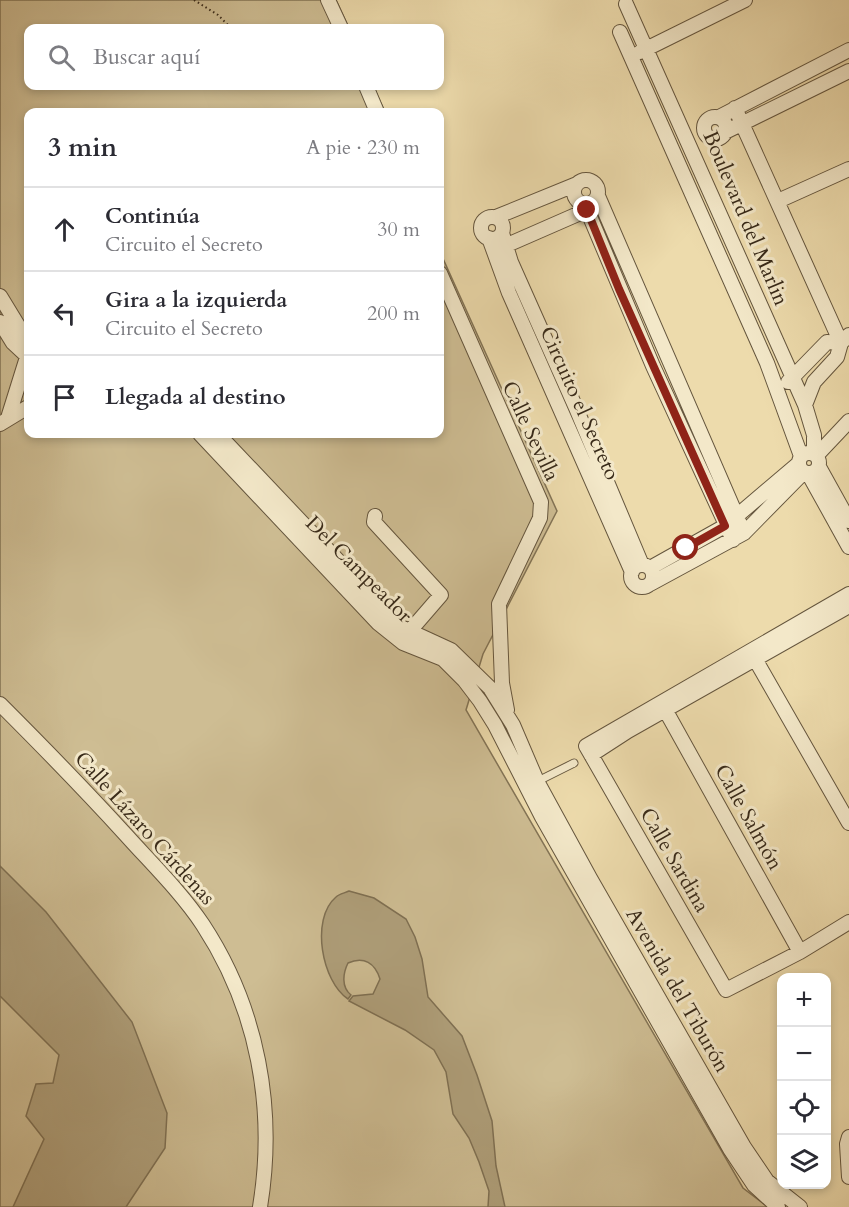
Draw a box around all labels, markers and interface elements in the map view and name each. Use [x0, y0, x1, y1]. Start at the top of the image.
search box [24, 24, 444, 90]
icon: search [45, 41, 78, 74]
text: Buscar aquí [93, 42, 200, 72]
street label: Boulevard del Marlin [696, 126, 796, 310]
text: 3 min [48, 130, 117, 165]
text: A pie · 230 m [306, 134, 420, 161]
route end [573, 196, 599, 222]
text: Continúa [105, 201, 200, 231]
icon: ahead [48, 213, 81, 246]
text: 30 m [377, 216, 420, 243]
text: Circuito el Secreto [105, 231, 263, 258]
text: Gira a la izquierda [105, 285, 288, 315]
icon: left [48, 297, 81, 330]
text: 200 m [367, 300, 420, 327]
text: Circuito el Secreto [105, 315, 263, 342]
street label: Circuito el Secreto [533, 322, 626, 485]
street label: Calle Sevilla [495, 376, 566, 486]
icon: arrive [48, 381, 81, 414]
text: Llegada al destino [105, 382, 286, 412]
street label: Del Campeador [299, 509, 419, 630]
route start [672, 534, 698, 560]
street label: Calle Lázaro Cárdenas [68, 745, 221, 911]
street label: Calle Salmón [708, 759, 790, 875]
street label: Calle Sardina [633, 803, 716, 918]
street label: Avenida del Tiburón [619, 903, 737, 1078]
map controls [777, 973, 831, 1189]
button: + [777, 973, 831, 1027]
button: − [777, 1027, 831, 1081]
button: locate [777, 1081, 831, 1135]
button: layers [777, 1135, 831, 1189]

